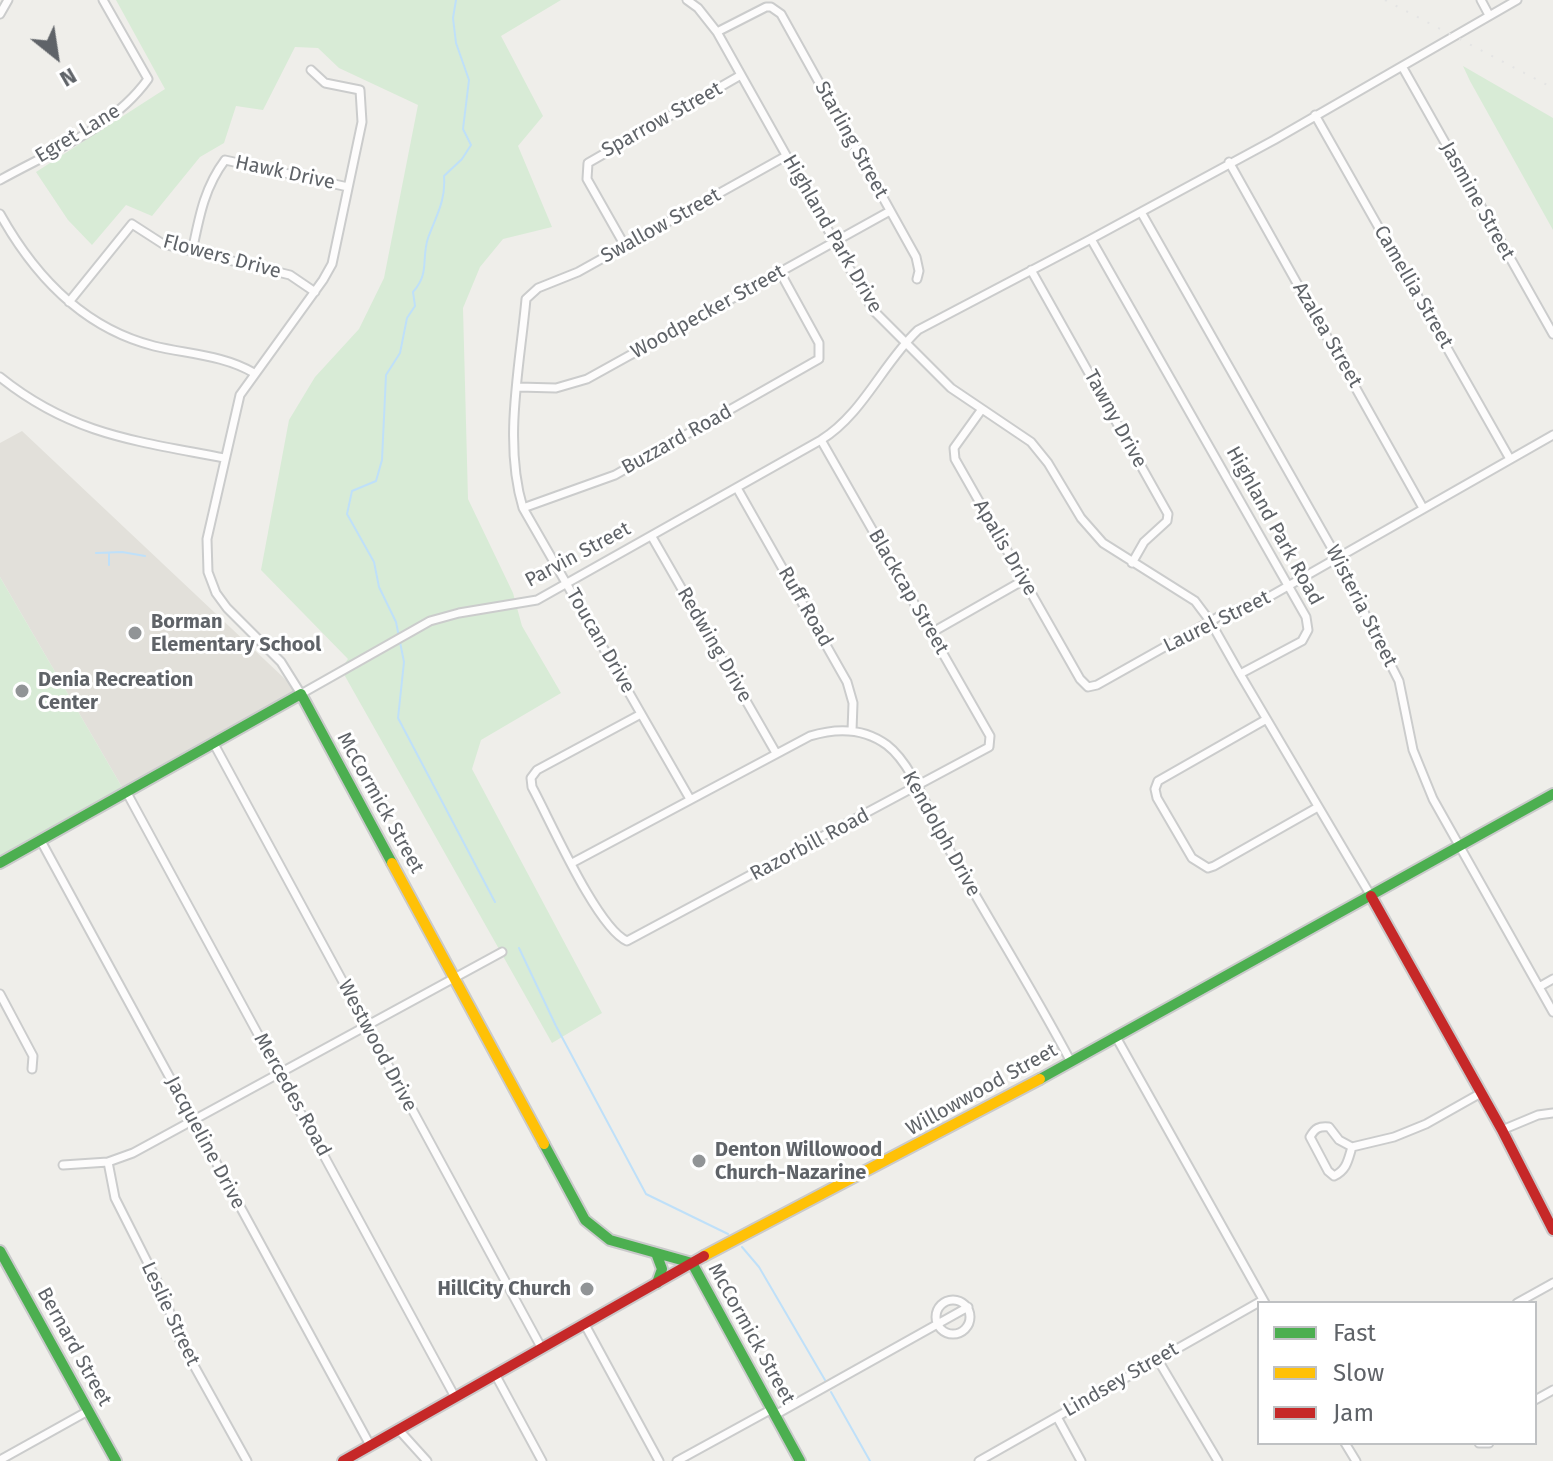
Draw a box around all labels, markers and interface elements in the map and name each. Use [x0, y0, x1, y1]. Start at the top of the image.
north arrow [16, 16, 96, 96]
text: N [55, 62, 81, 93]
street label: Sparrow Street [598, 77, 726, 163]
street label: Starling Street [809, 77, 893, 203]
street label: Egret Lane [31, 99, 125, 169]
street label: Jasmine Street [1435, 138, 1519, 264]
street label: Hawk Drive [233, 151, 337, 195]
street label: Highland Park Drive [777, 151, 887, 317]
street label: Swallow Street [597, 183, 725, 269]
street label: Camellia Street [1368, 221, 1458, 353]
street label: Flowers Drive [160, 230, 284, 284]
street label: Woodpecker Street [627, 260, 789, 364]
street label: Azalea Street [1287, 278, 1367, 392]
street label: Tawny Drive [1078, 366, 1152, 472]
street label: Buzzard Road [618, 400, 736, 480]
street label: Highland Park Road [1220, 442, 1328, 610]
street label: Apalis Drive [968, 496, 1042, 600]
street label: Parvin Street [521, 517, 635, 593]
street label: Blackcap Street [863, 525, 953, 659]
street label: Wisteria Street [1320, 541, 1402, 671]
street label: Ruff Road [772, 563, 838, 651]
street label: Redwing Drive [671, 583, 757, 707]
street label: Toucan Drive [560, 584, 640, 698]
street label: Laurel Street [1160, 586, 1274, 658]
place label: Borman Elementary School [151, 610, 321, 657]
marker: Borman Elementary School [126, 624, 144, 642]
place label: Denia Recreation Center [38, 668, 193, 715]
marker: Denia Recreation Center [13, 682, 31, 700]
street label: McCormick Street [331, 728, 429, 878]
street label: Kendolph Drive [897, 767, 985, 901]
street label: Razorbill Road [746, 804, 874, 886]
street label: Westwood Drive [332, 976, 422, 1116]
street label: Mercedes Road [248, 1029, 336, 1161]
street label: Willowwood Street [902, 1039, 1062, 1141]
street label: Jacqueline Drive [160, 1072, 250, 1214]
place label: Denton Willowood Church-Nazarine [715, 1138, 882, 1185]
marker: Denton Willowood Church-Nazarine [690, 1152, 708, 1170]
street label: Leslie Street [136, 1258, 204, 1370]
street label: McCormick Street [702, 1259, 800, 1409]
place label: HillCity Church [437, 1277, 571, 1301]
marker: HillCity Church [578, 1280, 596, 1298]
street label: Bernard Street [32, 1283, 116, 1411]
legend [1257, 1301, 1537, 1445]
text: Fast [1333, 1319, 1376, 1347]
street label: Lindsey Street [1059, 1337, 1183, 1423]
text: Slow [1333, 1359, 1384, 1387]
text: Jam [1333, 1399, 1374, 1427]

